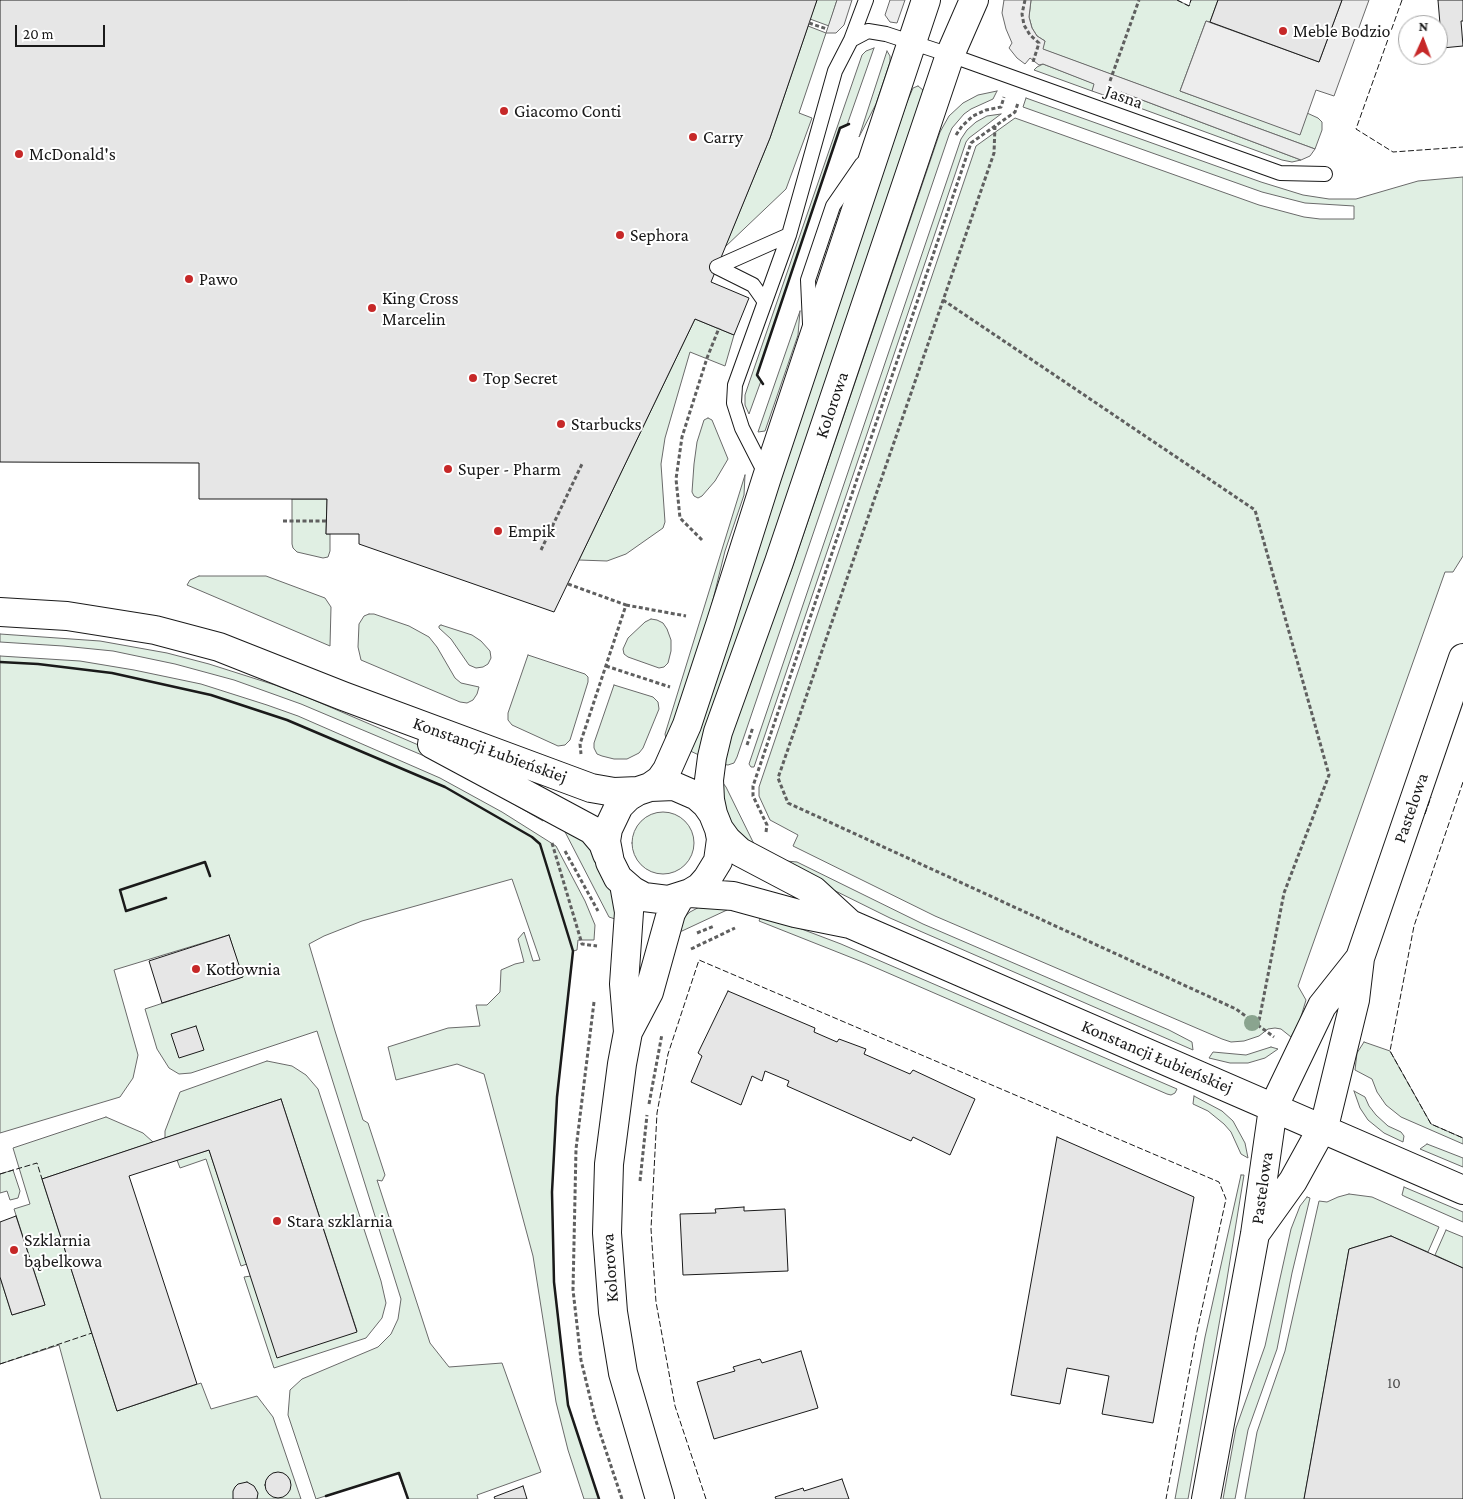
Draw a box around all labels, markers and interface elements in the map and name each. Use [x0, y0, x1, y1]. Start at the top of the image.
scale bar [18, 15, 108, 47]
north arrow [1398, 15, 1448, 65]
text: N [1418, 18, 1429, 34]
place label: Meble Bodzio [1293, 20, 1391, 42]
marker: Meble Bodzio [1277, 25, 1289, 37]
text: 20 m [23, 26, 54, 42]
street label: Jasna [1102, 80, 1146, 114]
place label: Giacomo Conti [514, 100, 621, 122]
marker: Giacomo Conti [498, 105, 510, 117]
place label: Carry [703, 126, 743, 148]
marker: Carry [687, 131, 699, 143]
place label: McDonald's [29, 143, 116, 165]
marker: McDonald's [13, 148, 25, 160]
place label: Sephora [630, 224, 689, 246]
marker: Sephora [614, 229, 626, 241]
place label: Pawo [199, 268, 238, 290]
marker: Pawo [183, 273, 195, 285]
place label: King Cross Marcelin [382, 287, 458, 330]
marker: King Cross Marcelin [366, 302, 378, 314]
place label: Top Secret [483, 367, 558, 389]
street label: Kolorowa [811, 369, 853, 441]
marker: Top Secret [467, 372, 479, 384]
place label: Starbucks [571, 413, 642, 435]
marker: Starbucks [555, 418, 567, 430]
place label: Super - Pharm [458, 458, 561, 480]
marker: Super - Pharm [442, 463, 454, 475]
place label: Empik [508, 520, 555, 542]
marker: Empik [492, 525, 504, 537]
street label: Konstancji Łubieńskiej [410, 712, 570, 788]
street label: Pastelowa [1389, 770, 1433, 846]
place label: Kotłownia [206, 958, 281, 980]
marker: Kotłownia [190, 963, 202, 975]
street label: Konstancji Łubieńskiej [1078, 1015, 1236, 1099]
street label: Pastelowa [1246, 1150, 1278, 1226]
place label: Stara szklarnia [287, 1210, 393, 1232]
marker: Stara szklarnia [271, 1215, 283, 1227]
place label: Szklarnia bąbelkowa [24, 1229, 102, 1272]
street label: Kolorowa [597, 1233, 623, 1303]
marker: Szklarnia bąbelkowa [8, 1244, 20, 1256]
house number: 10 [1387, 1374, 1401, 1392]

